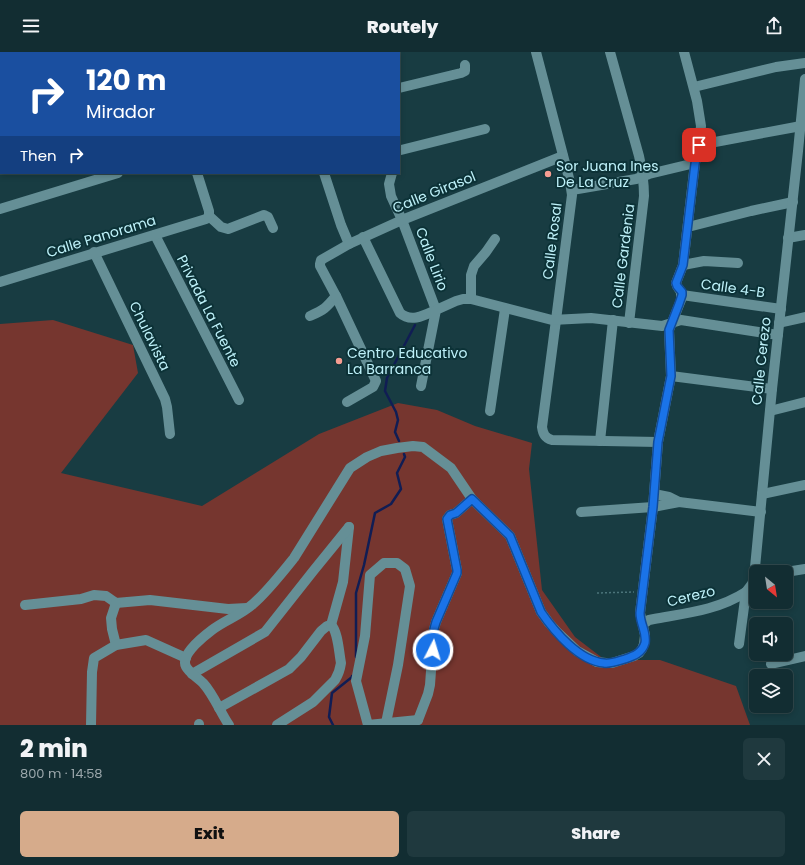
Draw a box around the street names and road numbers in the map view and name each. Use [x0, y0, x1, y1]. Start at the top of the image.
street label: Calle Girasol [389, 166, 479, 218]
street label: Calle Rosal [537, 201, 567, 281]
street label: Calle Gardenia [607, 203, 639, 309]
street label: Calle Panorama [44, 210, 158, 262]
street label: Calle Lirio [411, 224, 453, 294]
street label: Privada La Fuente [172, 251, 246, 371]
street label: Calle 4-B [700, 274, 766, 302]
street label: Chulavista [125, 298, 175, 374]
street label: Calle Cerezo [746, 316, 776, 406]
street label: Cerezo [665, 580, 717, 612]

